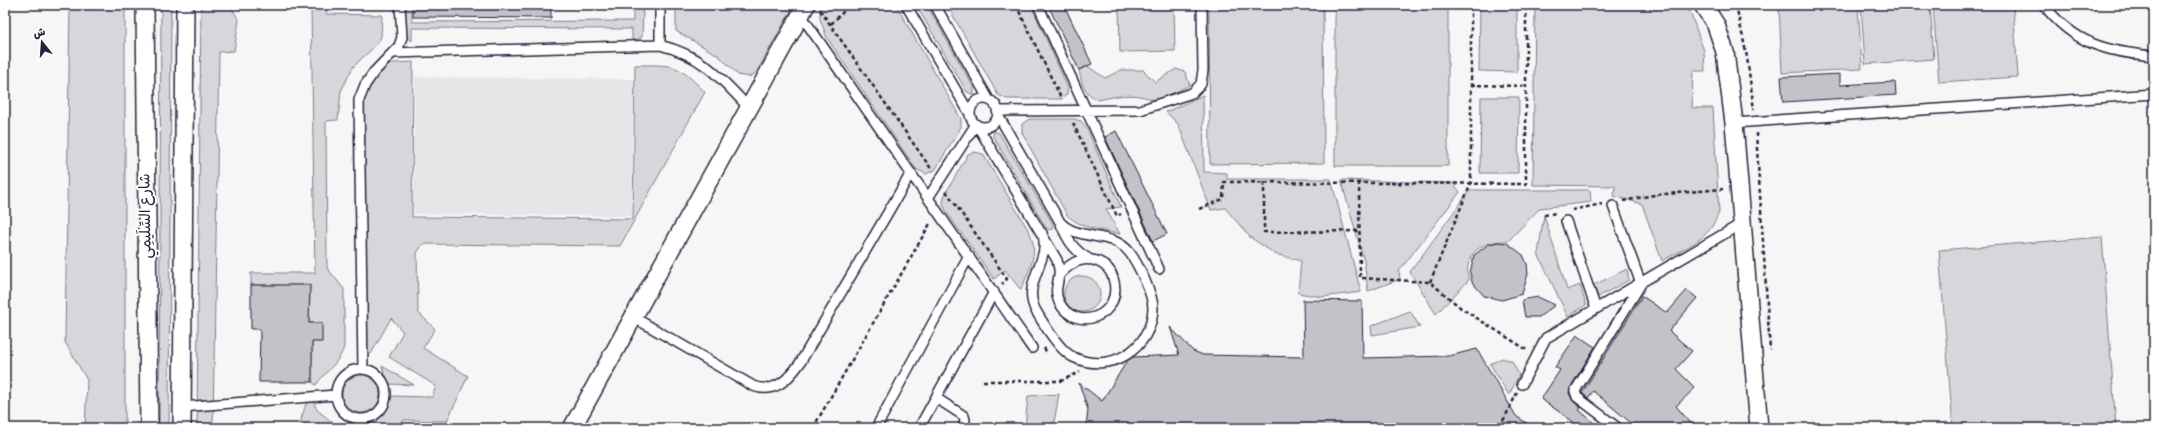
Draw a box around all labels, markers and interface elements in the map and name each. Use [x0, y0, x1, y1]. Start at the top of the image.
north arrow [22, 22, 62, 62]
text: ش [32, 27, 47, 42]
street label: شارع السِّلَيمِي [135, 173, 159, 259]

